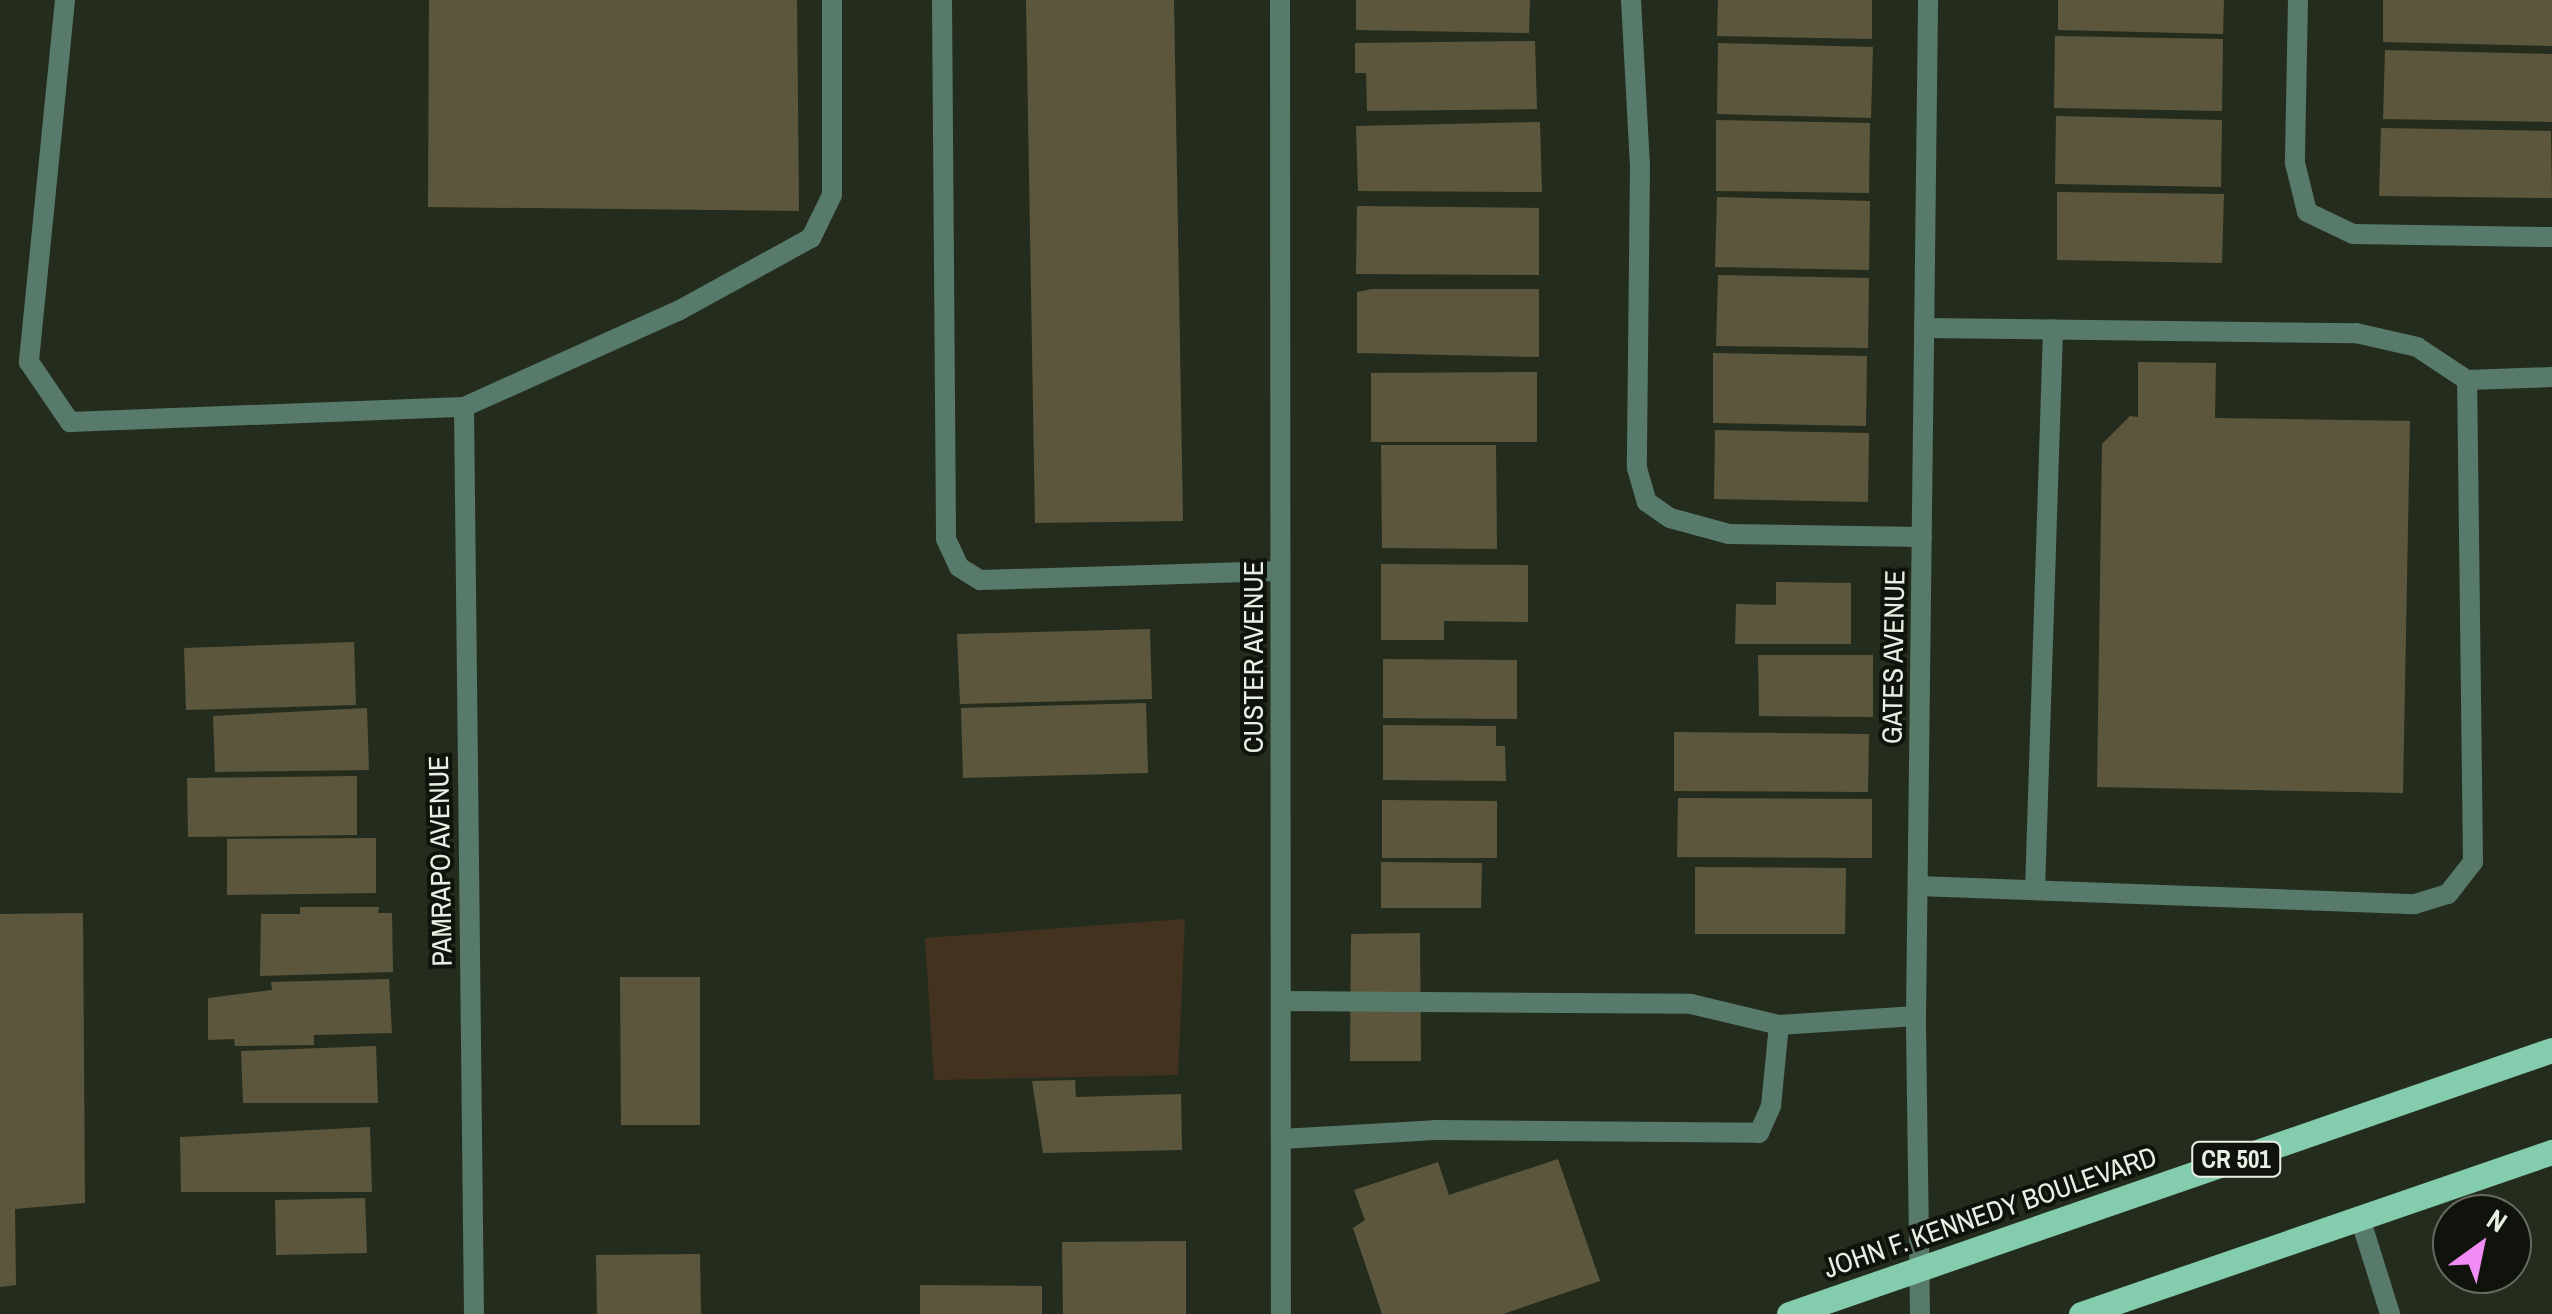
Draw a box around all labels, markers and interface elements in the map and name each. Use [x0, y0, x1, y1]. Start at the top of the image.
street label: CUSTER AVENUE [1236, 560, 1270, 754]
street label: GATES AVENUE [1875, 569, 1911, 745]
street label: PAMRAPO AVENUE [421, 755, 459, 967]
street label: JOHN F. KENNEDY BOULEVARD [1819, 1139, 2161, 1285]
road number: CR 501 [2191, 1139, 2281, 1179]
north arrow [2432, 1194, 2532, 1294]
text: N [2480, 1200, 2515, 1241]

